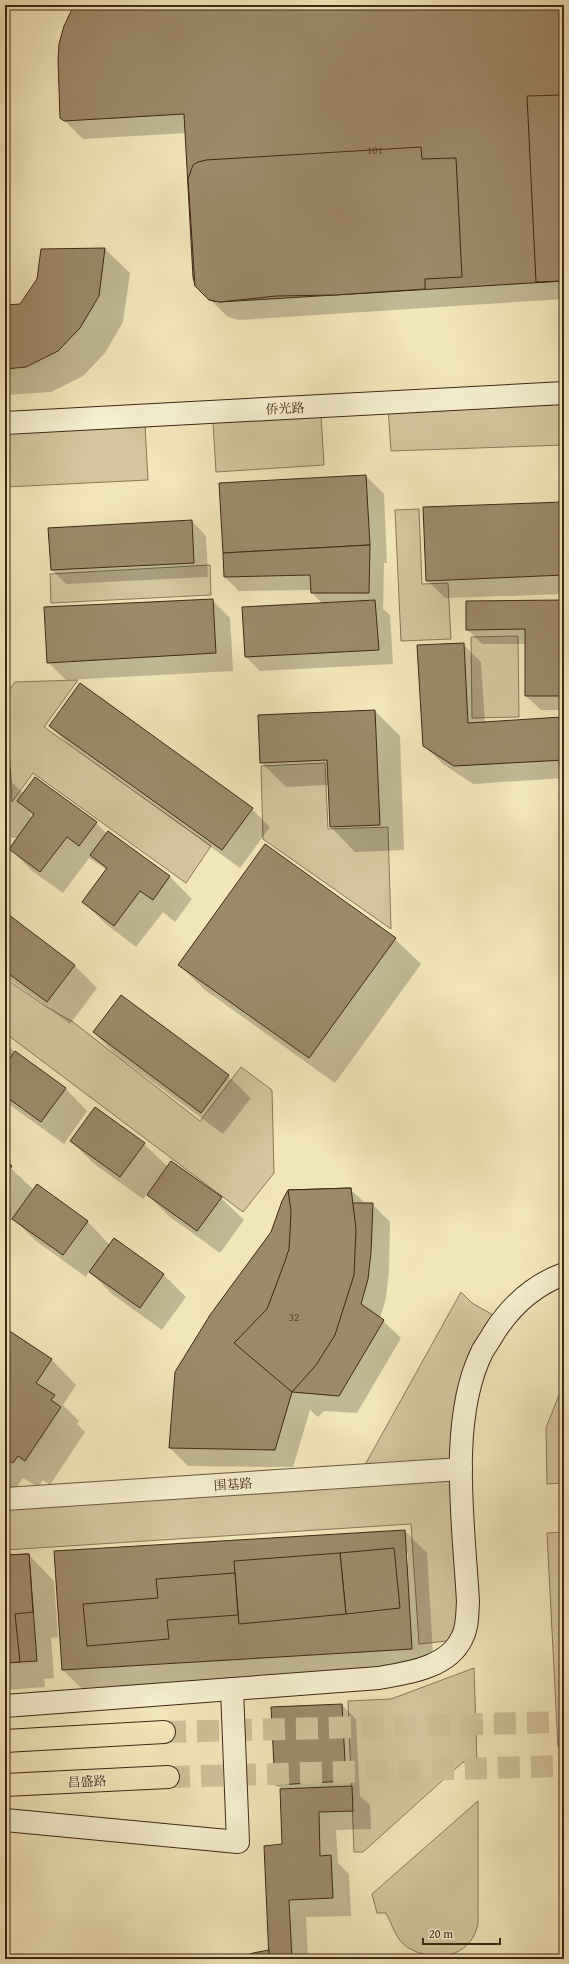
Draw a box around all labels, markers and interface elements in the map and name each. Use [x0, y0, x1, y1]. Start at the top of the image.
house number: 101 [367, 142, 383, 158]
street label: 侨光路 [265, 398, 305, 419]
house number: 32 [289, 1309, 299, 1325]
street label: 围基路 [213, 1474, 253, 1495]
street label: 昌盛路 [67, 1771, 107, 1792]
scale bar [423, 1920, 500, 1946]
text: 20 m [429, 1925, 453, 1942]

